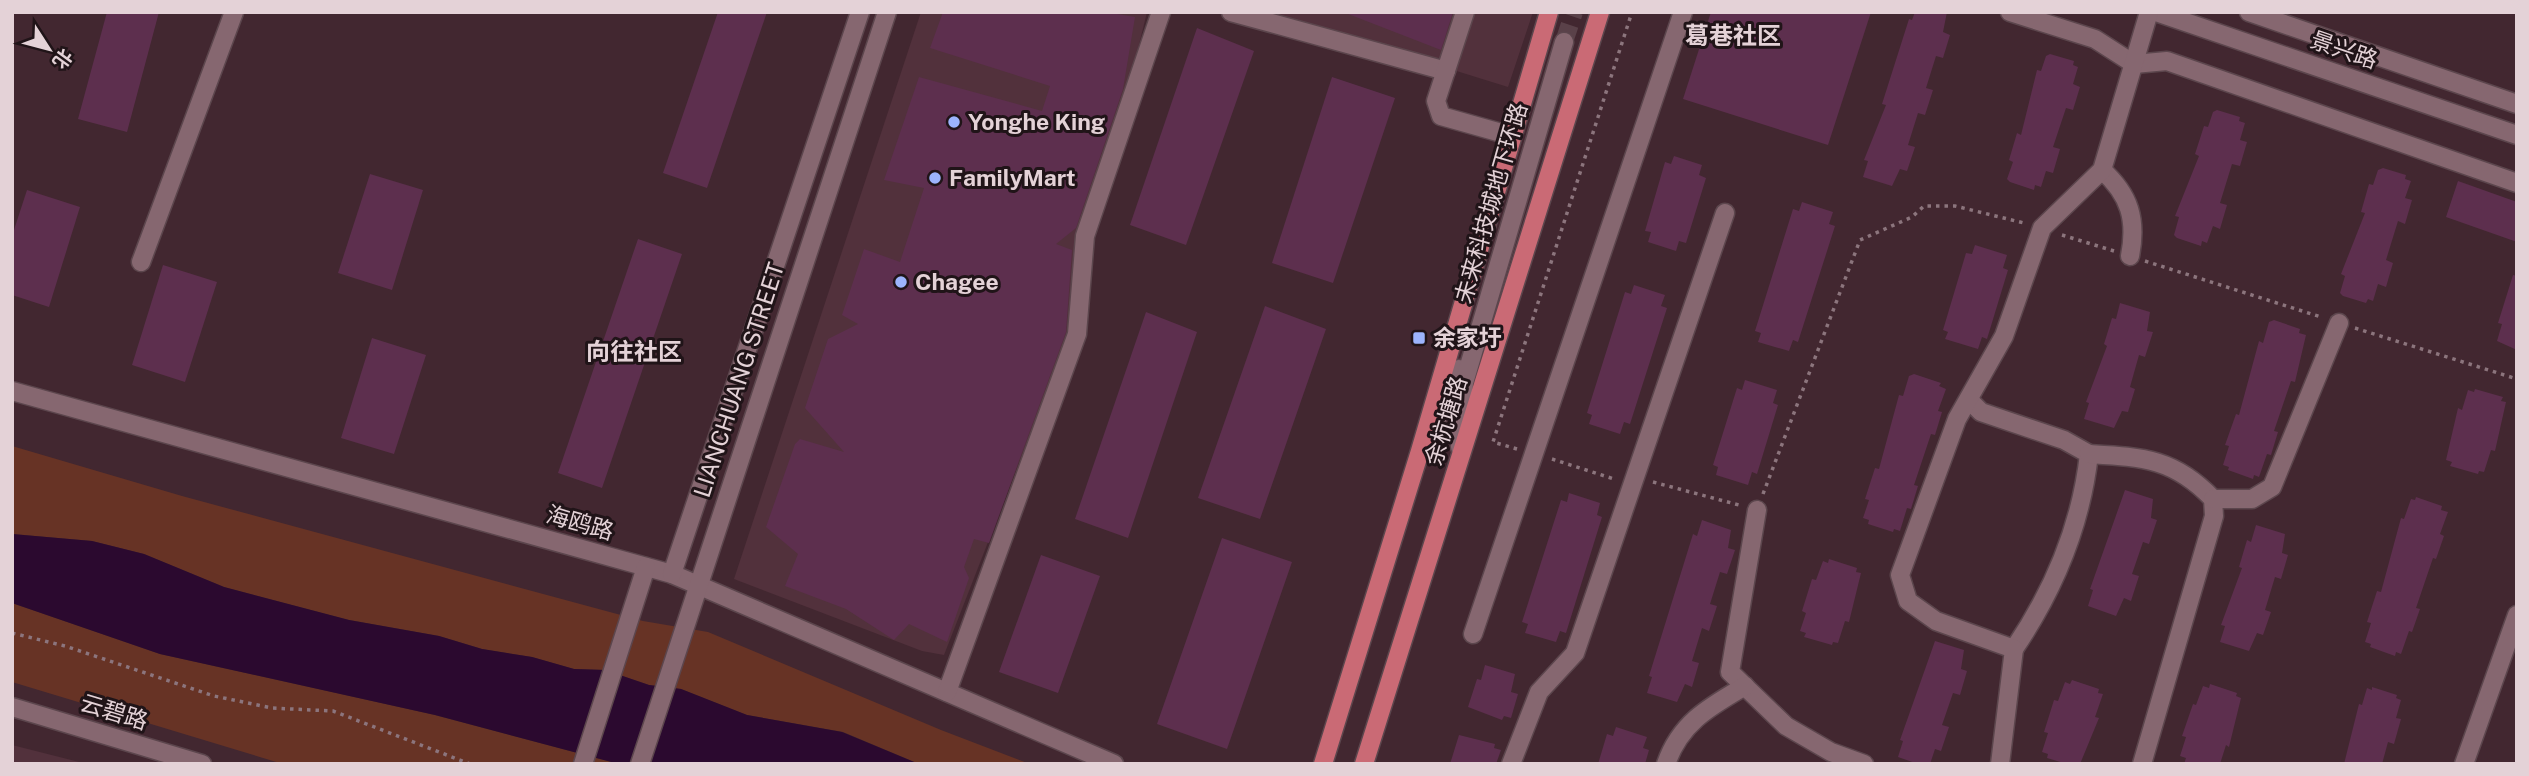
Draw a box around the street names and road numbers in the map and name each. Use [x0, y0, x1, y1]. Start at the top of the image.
street label: 景兴路 [2307, 26, 2381, 74]
street label: 未来科技城地下环路 [1449, 100, 1532, 306]
street label: LIANCHUANG STREET [688, 259, 789, 501]
street label: 余杭塘路 [1419, 373, 1472, 469]
street label: 海鸥路 [543, 500, 617, 545]
street label: 云碧路 [77, 689, 151, 735]

